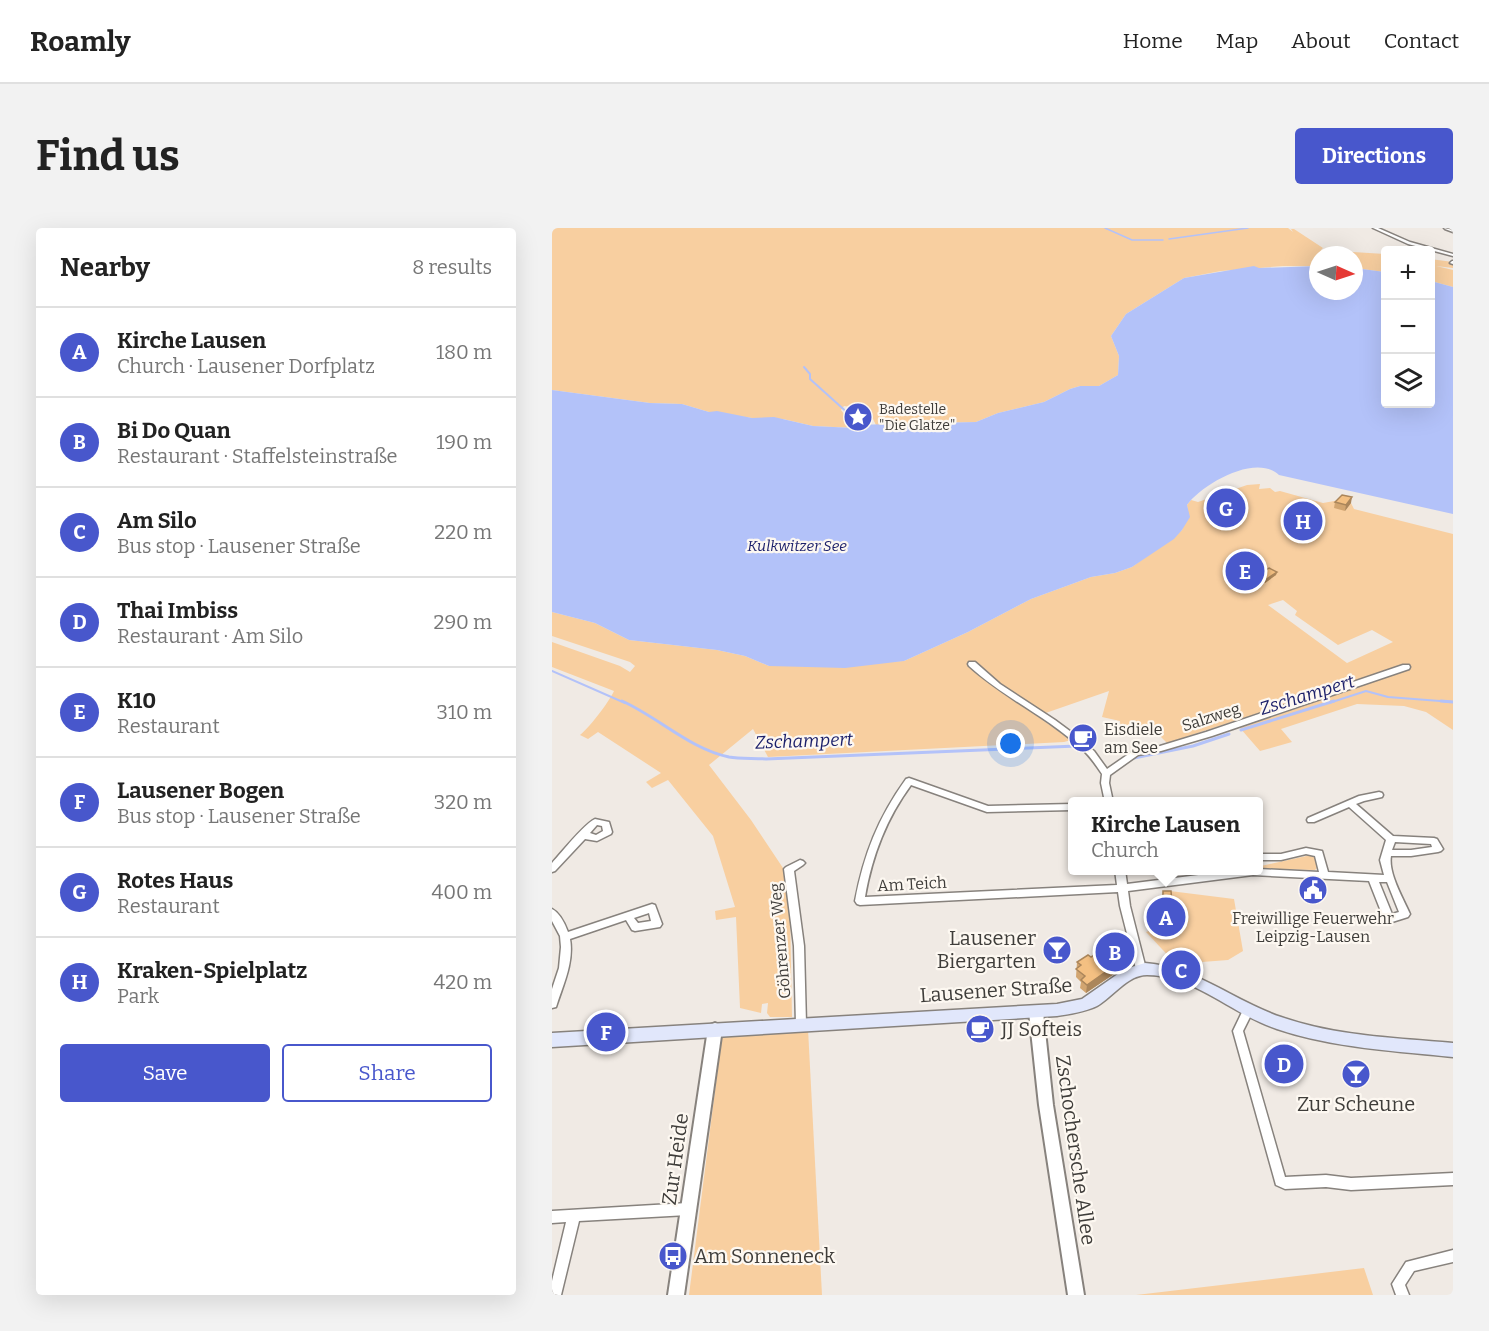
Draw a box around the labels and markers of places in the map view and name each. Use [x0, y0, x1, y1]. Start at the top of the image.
place icon: Badestelle "Die Glatze" [842, 401, 874, 433]
place label: Badestelle "Die Glatze" [879, 401, 955, 434]
pin: G [1206, 486, 1246, 530]
pin: H [1284, 498, 1323, 544]
pin: E [1226, 548, 1264, 594]
place label: Eisdiele am See [1104, 720, 1163, 757]
cafe icon: Eisdiele am See [1067, 722, 1099, 754]
public building icon: Freiwillige Feuerwehr Leipzig-Lausen [1297, 874, 1329, 906]
pin: A [1146, 894, 1186, 940]
place label: Freiwillige Feuerwehr Leipzig-Lausen [1232, 909, 1394, 946]
place label: Lausener Biergarten [937, 926, 1036, 973]
pin: B [1096, 930, 1134, 974]
bar icon: Lausener Biergarten [1041, 934, 1073, 966]
pin: C [1162, 948, 1200, 992]
pin: F [586, 1010, 626, 1054]
cafe icon: JJ Softeis [964, 1013, 996, 1045]
place label: JJ Softeis [1000, 1017, 1082, 1041]
pin: D [1264, 1042, 1304, 1086]
bar icon: Zur Scheune [1340, 1058, 1372, 1090]
place label: Zur Scheune [1297, 1092, 1415, 1116]
bus stop icon: Am Sonneneck [657, 1240, 689, 1272]
place label: Am Sonneneck [694, 1244, 836, 1268]

